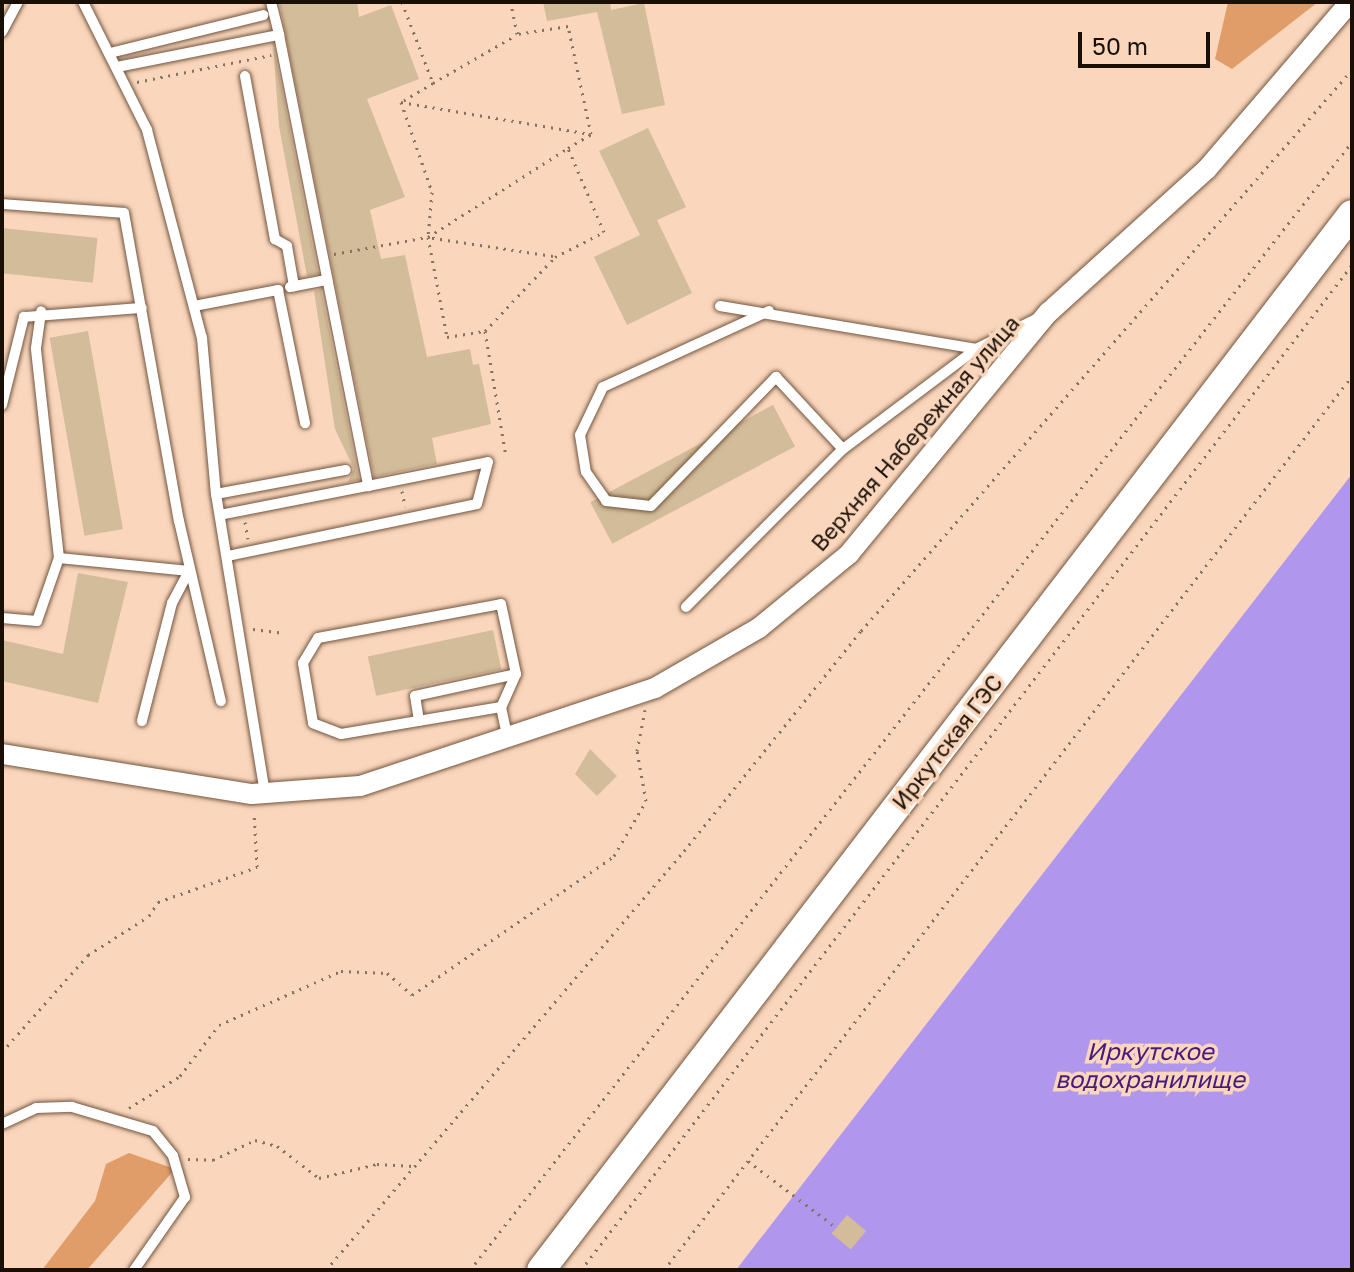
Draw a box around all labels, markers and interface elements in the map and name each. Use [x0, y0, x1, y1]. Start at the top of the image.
scale bar [1082, 16, 1214, 66]
text: 50 m [1092, 31, 1148, 60]
street label: Верхняя Набережная улица [805, 310, 1025, 556]
street label: Иркутская ГЭС [886, 670, 1008, 814]
water label: Иркутское водохранилище [1055, 1037, 1245, 1093]

